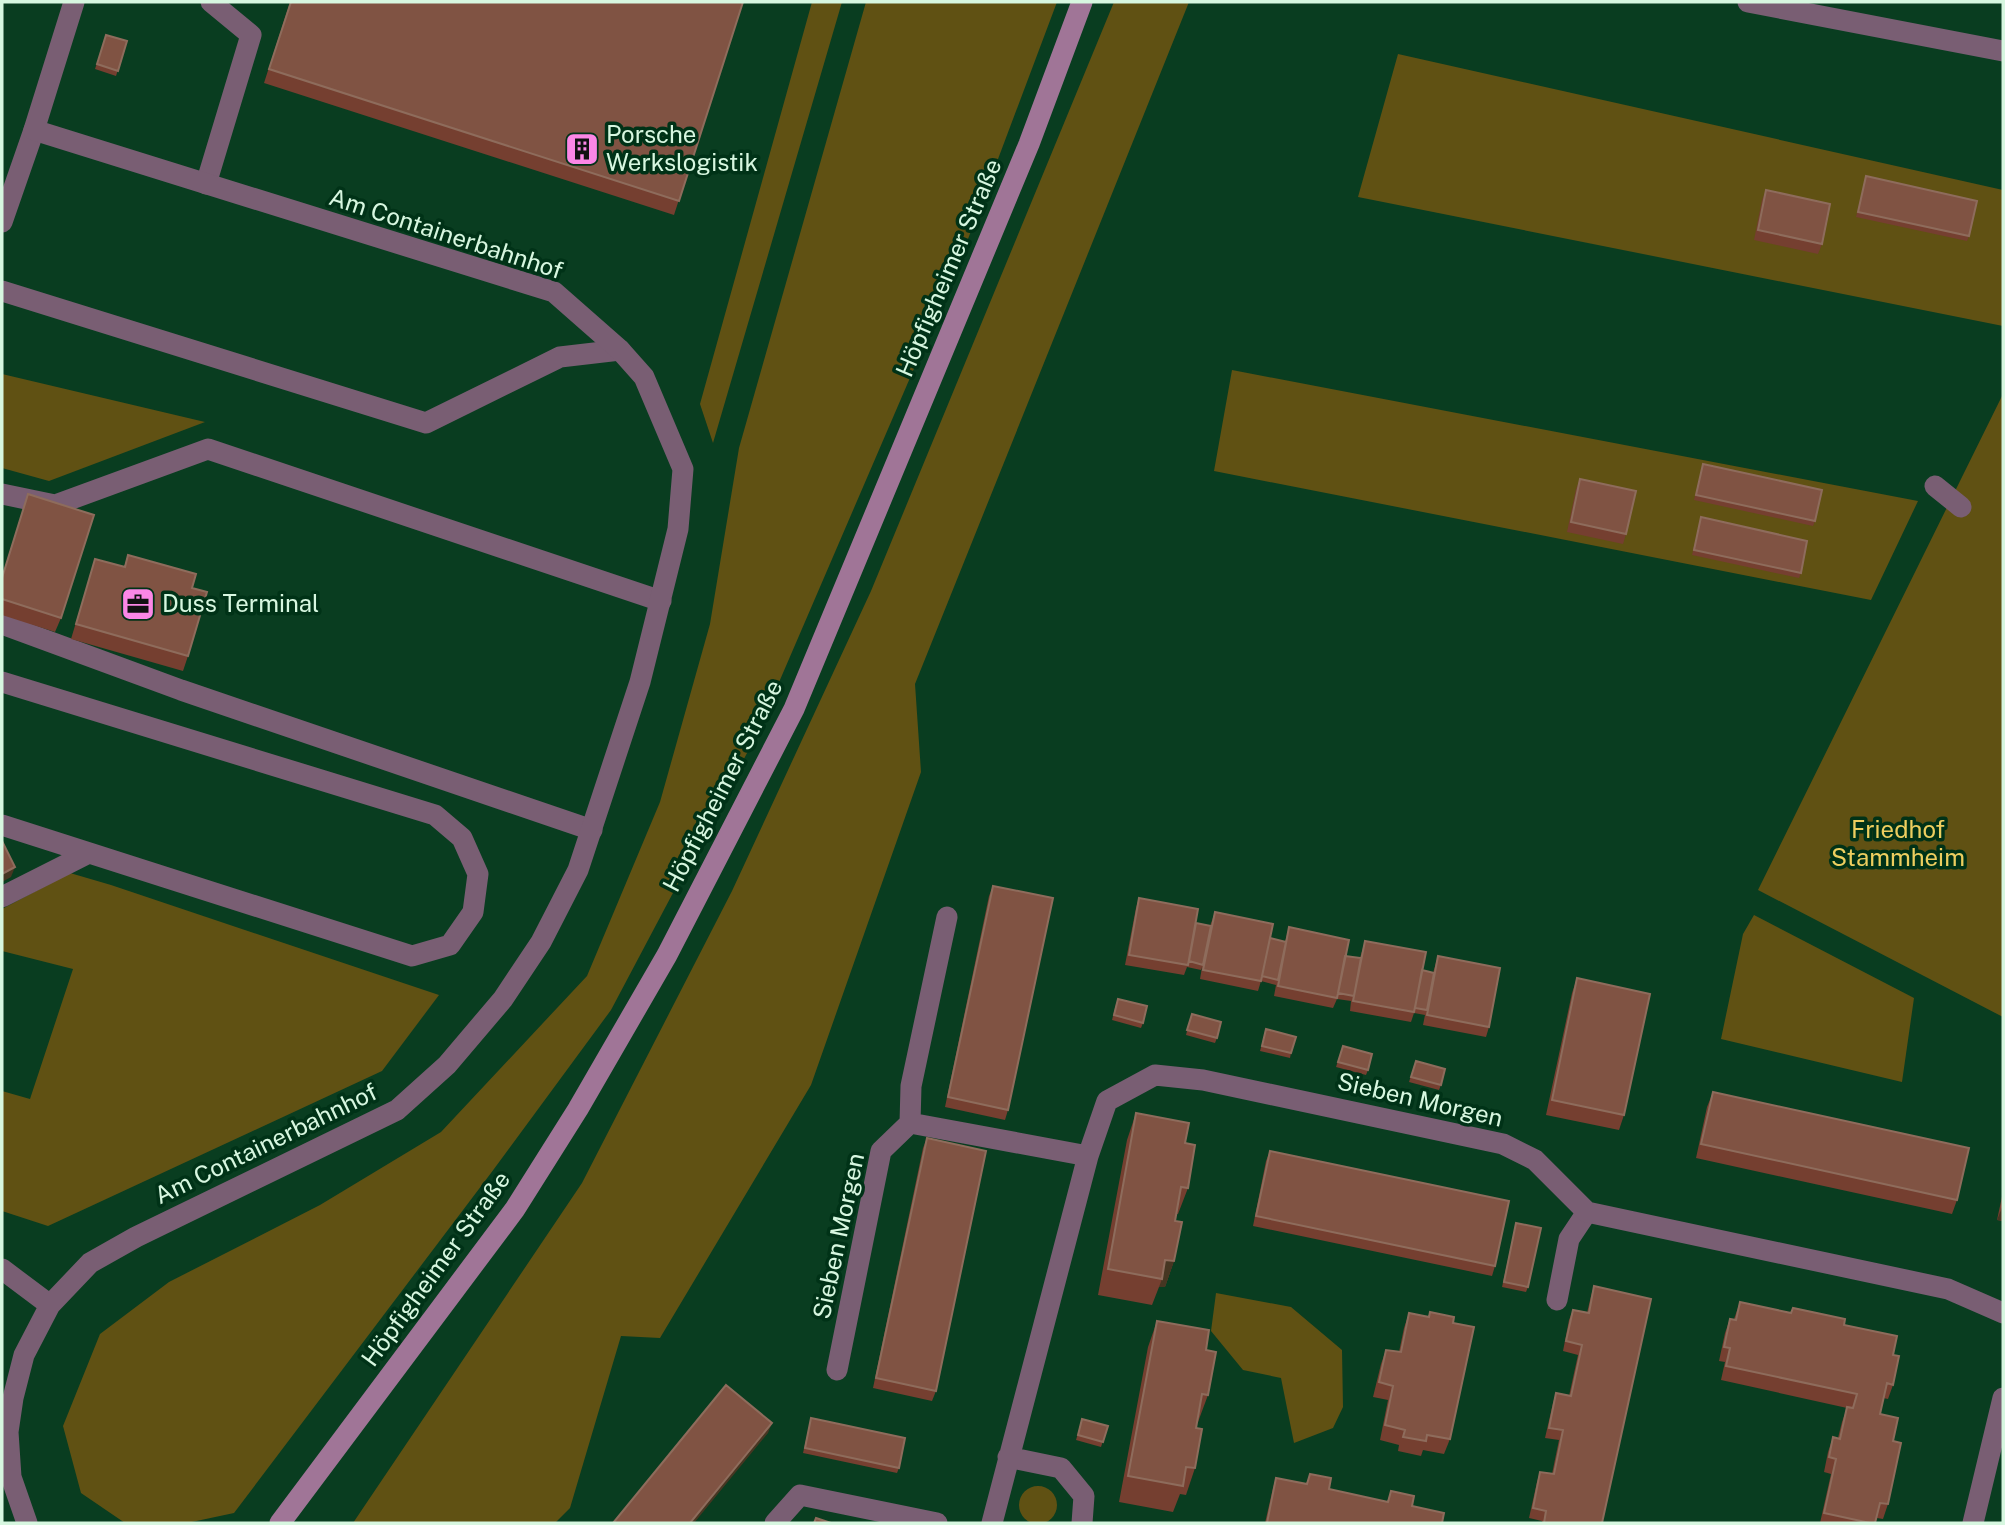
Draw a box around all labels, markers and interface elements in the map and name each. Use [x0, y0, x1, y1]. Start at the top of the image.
place label: Porsche Werkslogistik [606, 120, 758, 176]
building icon: Porsche Werkslogistik [563, 130, 601, 168]
street label: Höpfigheimer Straße [889, 154, 1007, 381]
street label: Am Containerbahnhof [326, 182, 567, 284]
office icon: Duss Terminal [119, 585, 157, 623]
place label: Duss Terminal [162, 589, 319, 617]
street label: Höpfigheimer Straße [657, 675, 788, 896]
park label: Friedhof Stammheim [1831, 815, 1965, 871]
street label: Sieben Morgen [1335, 1066, 1506, 1132]
street label: Am Containerbahnhof [150, 1077, 381, 1209]
street label: Sieben Morgen [807, 1150, 869, 1321]
street label: Höpfigheimer Straße [355, 1166, 515, 1371]

